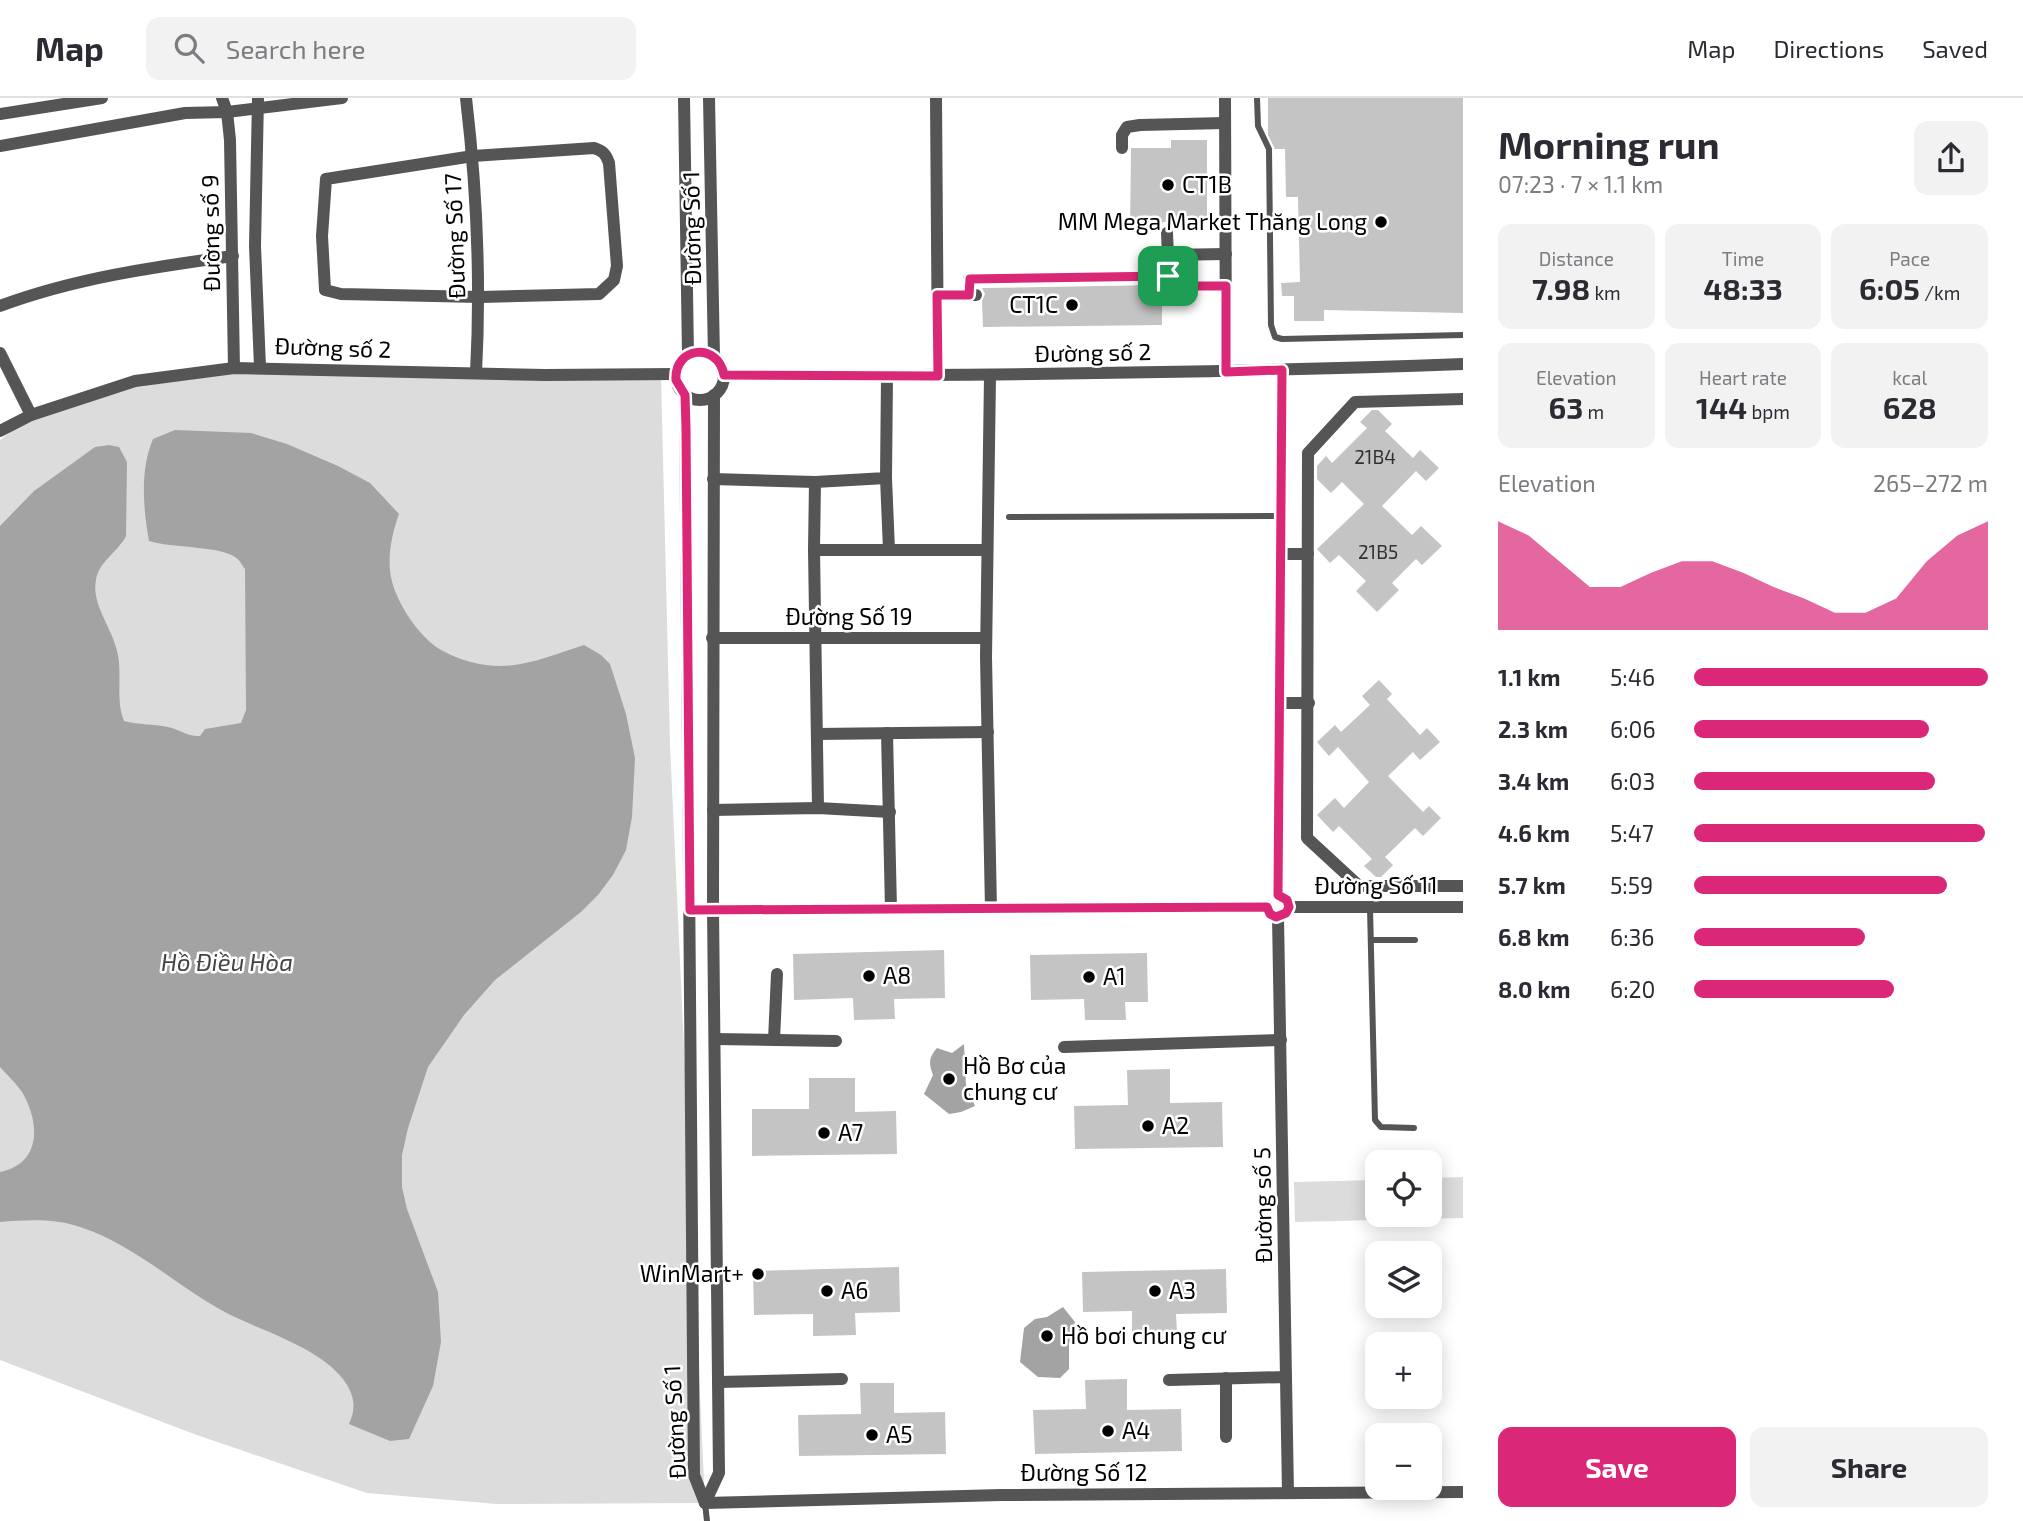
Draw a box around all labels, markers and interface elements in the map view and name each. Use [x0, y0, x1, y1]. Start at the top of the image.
search box [146, 17, 636, 80]
text: Map [35, 28, 104, 68]
icon: search [170, 29, 208, 67]
text: Search here [226, 33, 365, 64]
text: Map [1687, 34, 1735, 63]
text: Directions [1773, 34, 1884, 63]
text: Saved [1922, 34, 1988, 63]
text: Morning run [1498, 121, 1719, 167]
button: share [1914, 121, 1988, 195]
place label: CT1B [1182, 170, 1232, 198]
text: 07:23 · 7 × 1.1 km [1498, 170, 1663, 198]
street label: Đường Số 1 [676, 171, 706, 285]
street label: Đường Số 17 [438, 172, 470, 299]
street label: Đường số 9 [195, 174, 225, 292]
marker: CT1B [1160, 177, 1176, 193]
place label: MM Mega Market Thăng Long [1058, 207, 1367, 235]
marker: MM Mega Market Thăng Long [1373, 214, 1389, 230]
pin [1138, 246, 1198, 306]
text: Distance [1539, 247, 1614, 270]
text: Time [1722, 247, 1764, 270]
text: Pace [1889, 247, 1930, 270]
icon: arrive [1149, 257, 1187, 295]
text: 7.98 [1532, 270, 1590, 306]
text: 48:33 [1703, 270, 1783, 306]
text: 6:05 [1859, 270, 1920, 306]
text: km [1590, 281, 1621, 304]
text: /km [1920, 281, 1960, 304]
place label: CT1C [1009, 290, 1058, 318]
marker: CT1C [1064, 297, 1080, 313]
street label: Đường số 2 [274, 331, 392, 363]
street label: Đường số 2 [1034, 337, 1152, 367]
text: Elevation [1536, 366, 1617, 389]
text: Heart rate [1699, 366, 1787, 389]
text: kcal [1892, 366, 1927, 389]
text: 63 [1549, 389, 1583, 425]
text: 144 [1696, 389, 1747, 425]
text: 628 [1883, 389, 1937, 425]
text: m [1583, 400, 1604, 423]
text: bpm [1747, 400, 1790, 423]
house number: 21B4 [1354, 445, 1396, 468]
text: Elevation [1498, 469, 1596, 497]
text: 265–272 m [1873, 469, 1988, 497]
house number: 21B5 [1358, 540, 1398, 563]
street label: Đường Số 19 [785, 602, 913, 630]
text: 1.1 km [1498, 663, 1561, 691]
text: 5:46 [1610, 663, 1655, 691]
text: 2.3 km [1498, 715, 1568, 743]
text: 6:06 [1610, 715, 1656, 743]
text: 3.4 km [1498, 767, 1569, 795]
text: 6:03 [1610, 767, 1655, 795]
text: 4.6 km [1498, 819, 1570, 847]
text: 5:47 [1610, 819, 1654, 847]
street label: Đường Số 11 [1314, 871, 1438, 899]
text: 5.7 km [1498, 871, 1566, 899]
text: 5:59 [1610, 871, 1653, 899]
text: 6.8 km [1498, 923, 1570, 951]
text: 6:36 [1610, 923, 1655, 951]
water label: Hồ Điều Hòa [161, 947, 293, 976]
place label: A8 [883, 961, 911, 989]
place label: A1 [1103, 962, 1126, 990]
marker: A8 [861, 968, 877, 984]
marker: A1 [1081, 969, 1097, 985]
text: 8.0 km [1498, 975, 1571, 1003]
text: 6:20 [1610, 975, 1655, 1003]
place label: Hồ Bơ của chung cư [963, 1051, 1066, 1105]
marker: Hồ Bơ của chung cư [941, 1071, 957, 1087]
place label: A2 [1162, 1111, 1189, 1139]
place label: A7 [838, 1118, 864, 1146]
marker: A2 [1140, 1118, 1156, 1134]
marker: A7 [816, 1125, 832, 1141]
street label: Đường số 5 [1247, 1147, 1277, 1263]
map controls [1365, 1150, 1442, 1500]
button: locate [1365, 1150, 1442, 1227]
button: layers [1365, 1241, 1442, 1318]
place label: WinMart+ [640, 1259, 744, 1287]
marker: WinMart+ [750, 1266, 766, 1282]
place label: A6 [841, 1276, 868, 1304]
place label: A3 [1169, 1276, 1196, 1304]
marker: A6 [819, 1283, 835, 1299]
marker: A3 [1147, 1283, 1163, 1299]
place label: Hồ bơi chung cư [1061, 1321, 1227, 1349]
marker: Hồ bơi chung cư [1039, 1328, 1055, 1344]
button: + [1365, 1332, 1442, 1409]
street label: Đường Số 1 [657, 1364, 691, 1480]
place label: A4 [1122, 1416, 1150, 1444]
place label: A5 [886, 1420, 913, 1448]
marker: A4 [1100, 1423, 1116, 1439]
button: − [1365, 1423, 1442, 1500]
marker: A5 [864, 1427, 880, 1443]
button: Save [1498, 1427, 1736, 1507]
button: Share [1750, 1427, 1988, 1507]
street label: Đường Số 12 [1021, 1458, 1147, 1486]

